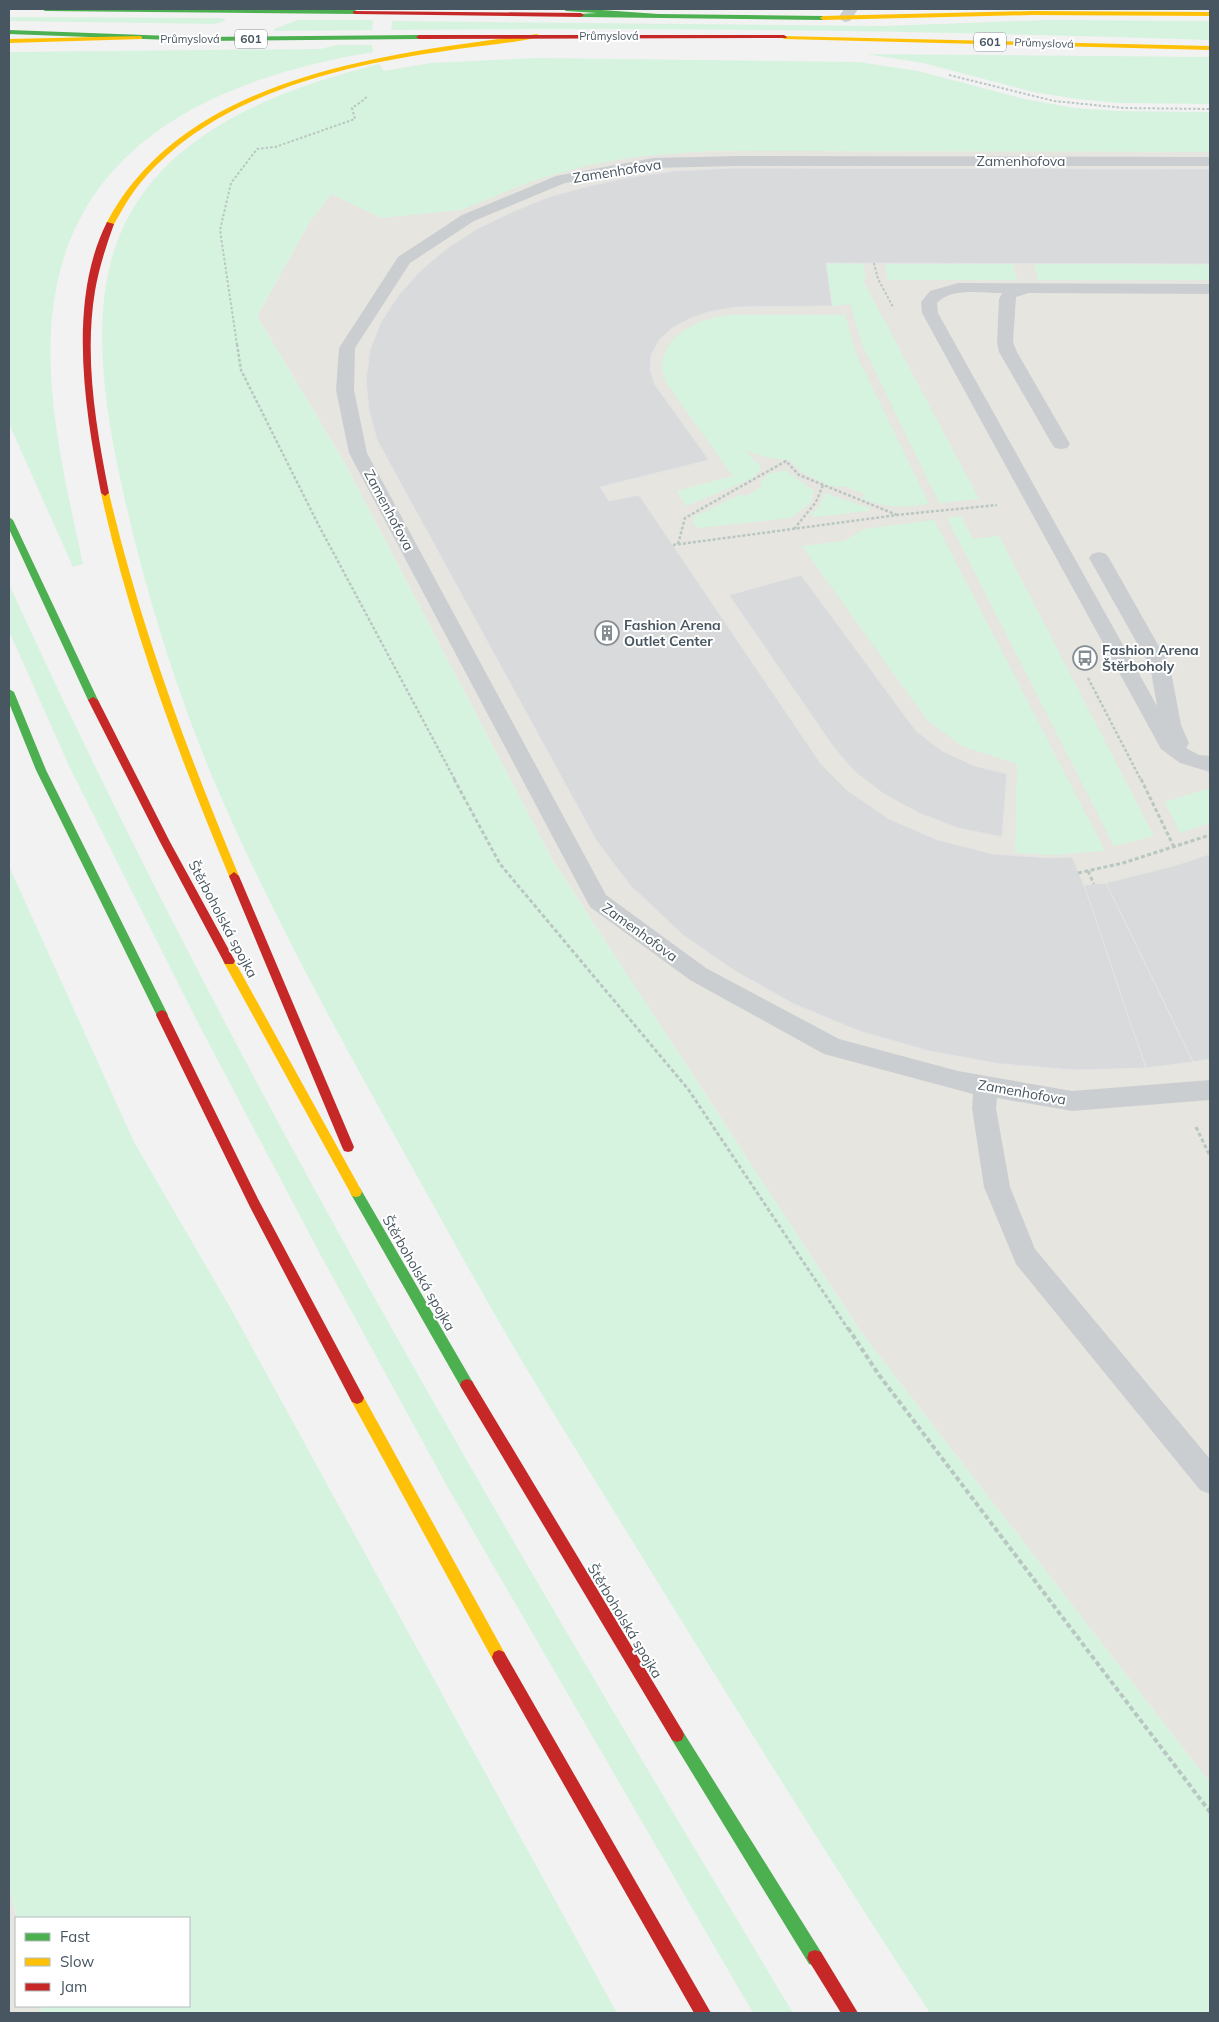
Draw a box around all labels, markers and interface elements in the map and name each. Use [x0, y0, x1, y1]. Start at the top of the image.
street label: Průmyslová [579, 29, 639, 43]
road number: 601 [235, 30, 267, 48]
street label: Průmyslová [160, 32, 220, 46]
road number: 601 [974, 32, 1006, 52]
street label: Průmyslová [1014, 35, 1074, 51]
street label: Zamenhofova [977, 152, 1065, 170]
street label: Zamenhofova [572, 155, 662, 187]
street label: Zamenhofova [360, 466, 418, 554]
place label: Fashion Arena Outlet Center [624, 616, 721, 650]
building icon: Fashion Arena Outlet Center [594, 620, 620, 646]
place label: Fashion Arena Štěrboholy [1102, 641, 1199, 675]
bus stop icon: Fashion Arena Štěrboholy [1072, 645, 1098, 671]
street label: Štěrboholská spojka [184, 857, 262, 981]
street label: Zamenhofova [599, 899, 681, 965]
street label: Zamenhofova [977, 1075, 1067, 1109]
street label: Štěrboholská spojka [379, 1212, 459, 1334]
street label: Štěrboholská spojka [584, 1560, 666, 1682]
legend [15, 1917, 190, 2007]
text: Fast [60, 1927, 90, 1946]
text: Slow [60, 1952, 94, 1971]
text: Jam [60, 1977, 87, 1996]

